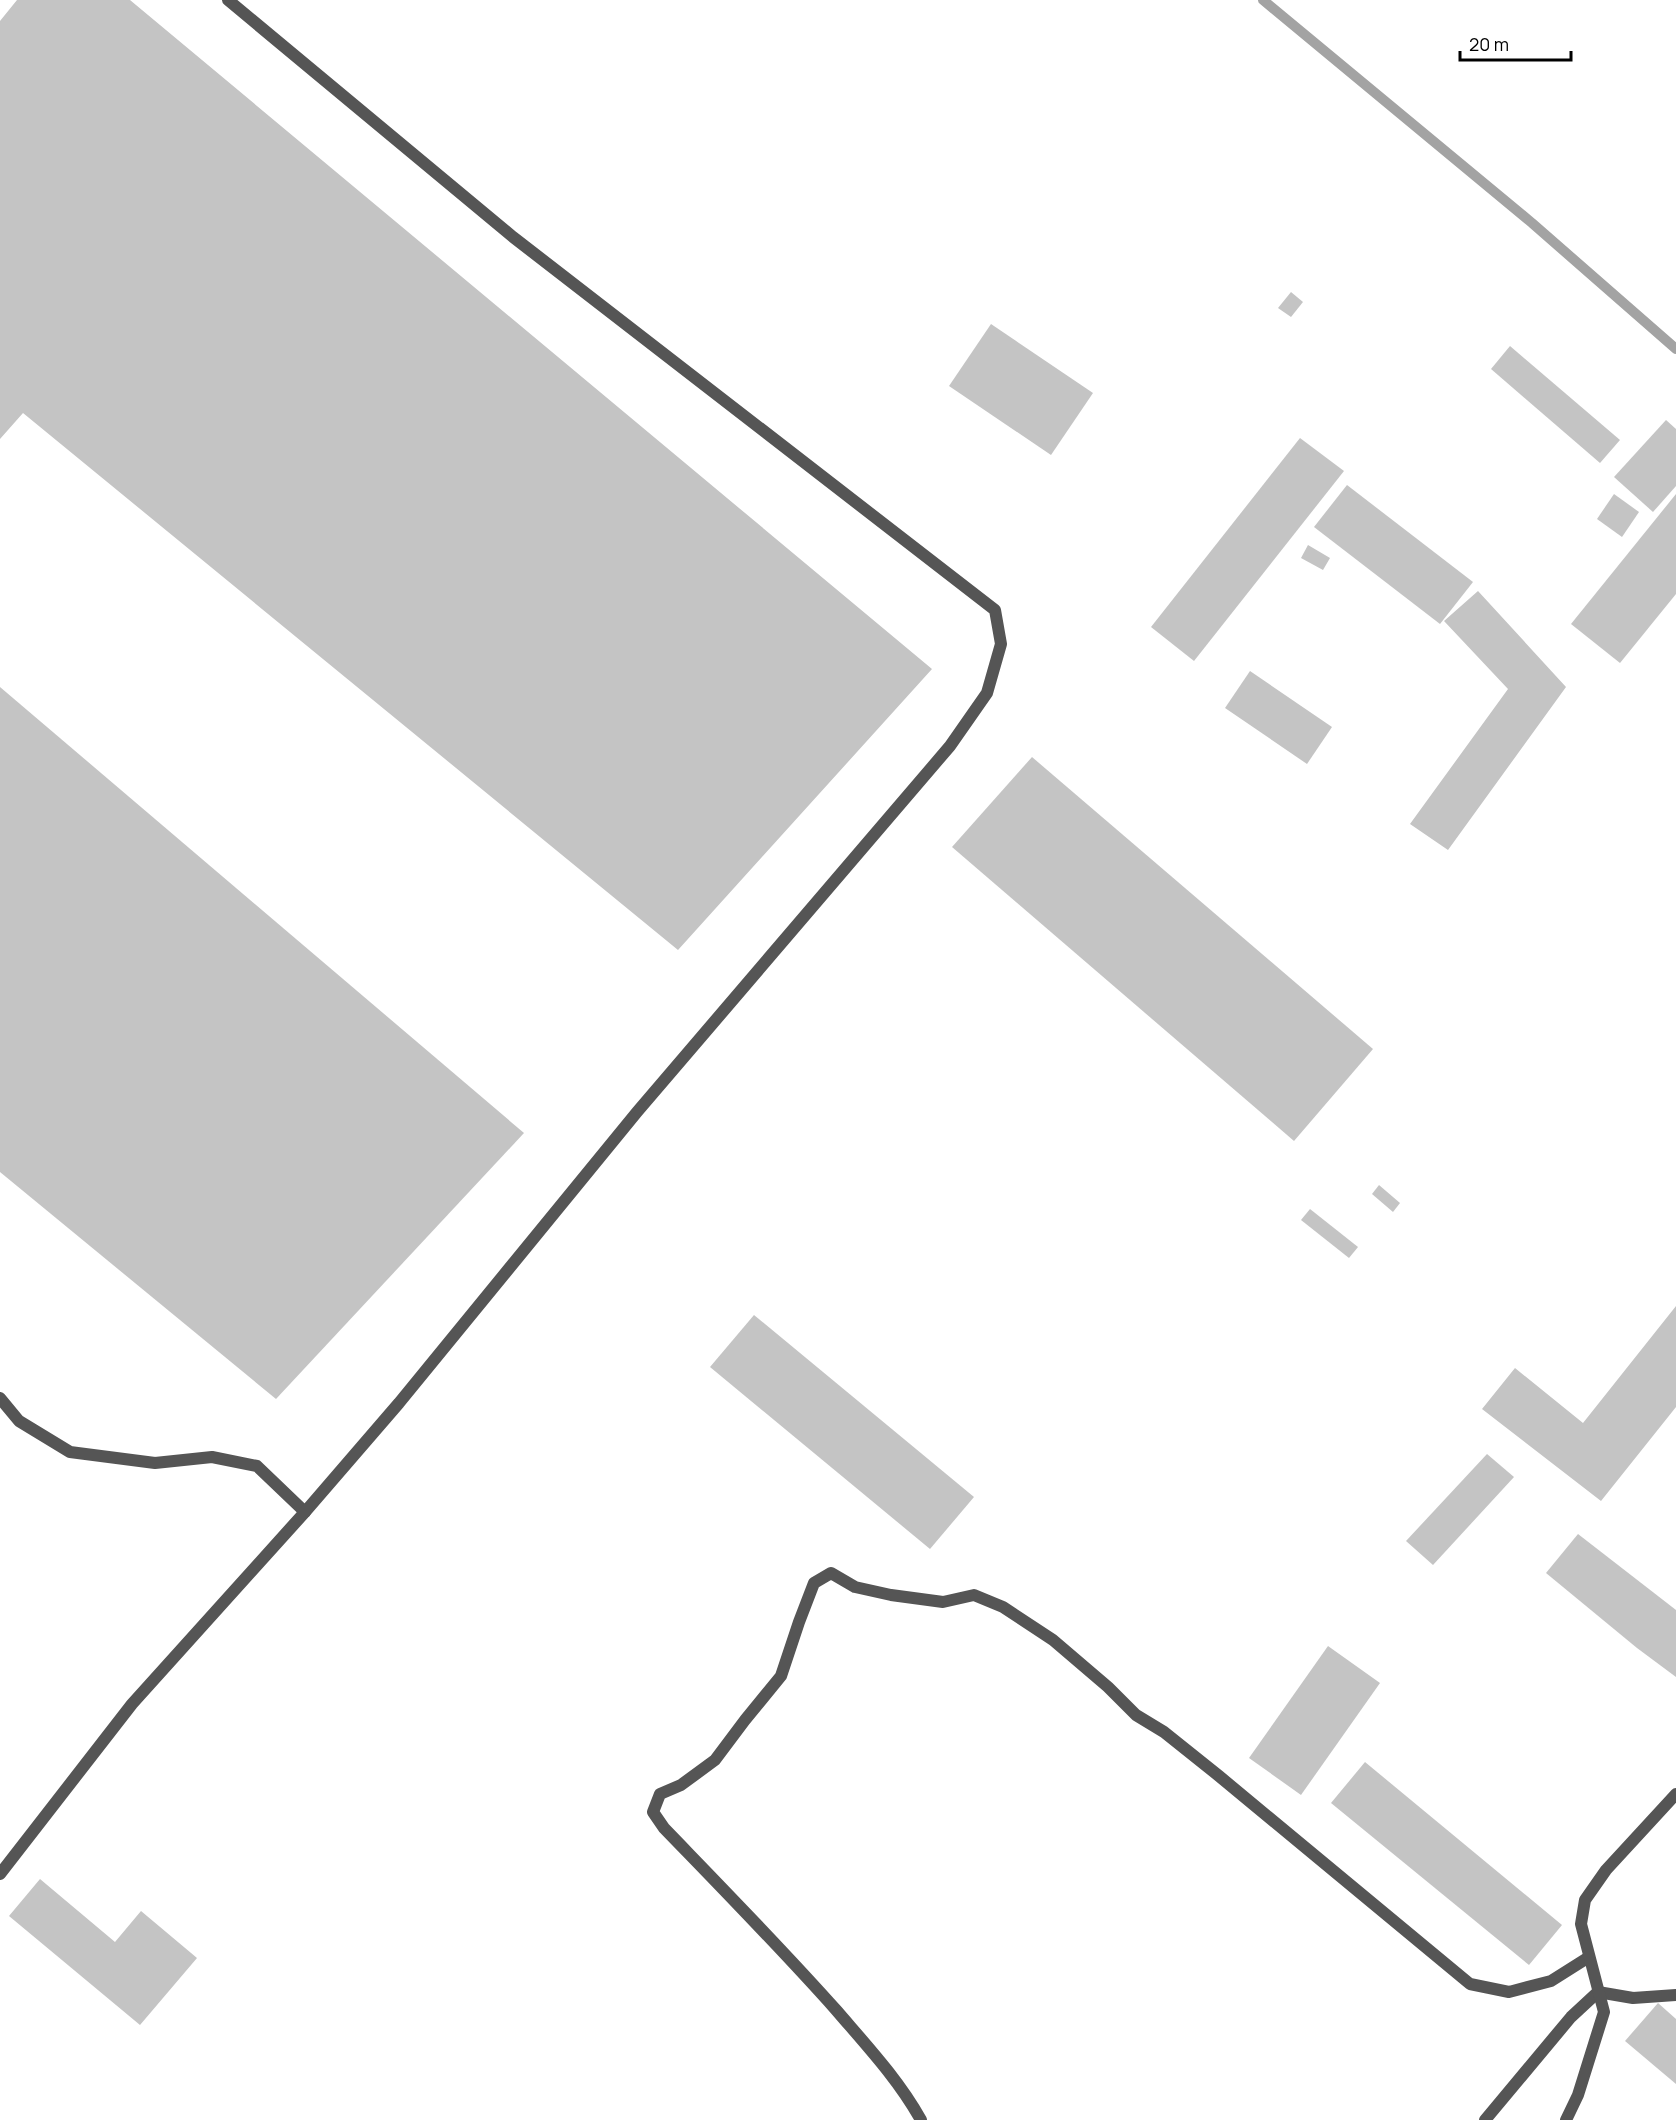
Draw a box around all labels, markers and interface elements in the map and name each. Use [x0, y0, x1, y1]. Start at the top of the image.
scale bar [1460, 24, 1571, 62]
text: 20 m [1469, 32, 1509, 56]

